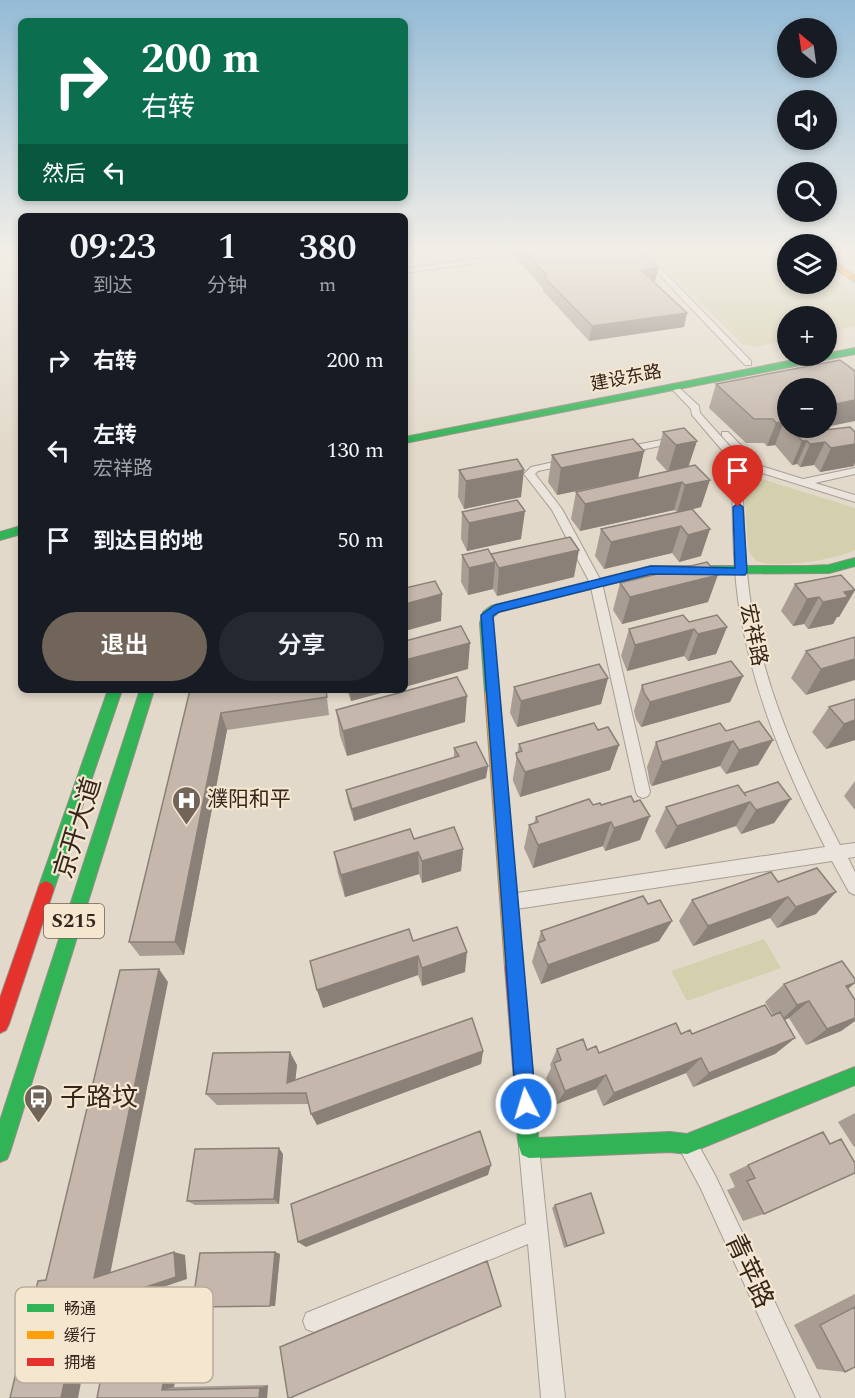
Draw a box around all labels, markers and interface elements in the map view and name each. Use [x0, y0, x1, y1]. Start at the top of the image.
north arrow [777, 18, 837, 78]
map controls [777, 18, 837, 438]
text: 200 m [141, 28, 260, 91]
icon: right [42, 42, 120, 120]
text: 右转 [141, 87, 195, 129]
button: sound [777, 90, 837, 150]
icon: left [98, 156, 131, 189]
text: 然后 [42, 158, 86, 191]
button: search [777, 162, 837, 222]
text: 09:23 [69, 220, 156, 275]
text: 1 [218, 220, 237, 275]
text: 380 [299, 221, 357, 276]
button: layers [777, 234, 837, 294]
text: m [319, 270, 336, 300]
text: 到达 [93, 271, 133, 301]
text: 分钟 [207, 271, 247, 301]
button: + [777, 306, 837, 366]
icon: right [42, 344, 75, 377]
text: 200 m [327, 344, 384, 377]
text: 右转 [93, 345, 137, 378]
street label: 建设东路 [588, 358, 664, 398]
button: − [777, 378, 837, 438]
text: 左转 [93, 419, 137, 452]
icon: left [42, 434, 75, 467]
text: 130 m [327, 434, 384, 467]
pin [712, 445, 763, 507]
text: 宏祥路 [93, 454, 153, 484]
icon: arrive [721, 454, 754, 487]
icon: arrive [42, 524, 75, 557]
text: 50 m [338, 524, 384, 557]
text: 到达目的地 [93, 525, 203, 558]
street label: 宏祥路 [731, 601, 775, 669]
button: 退出 [42, 612, 207, 681]
button: 分享 [219, 612, 384, 681]
street label: 京开大道 [44, 772, 112, 884]
hospital icon: 濮阳和平 [170, 784, 202, 826]
place label: 濮阳和平 [207, 784, 291, 816]
road number: S215 [44, 904, 104, 938]
position arrow [494, 1072, 558, 1136]
place label: 子路坟 [60, 1078, 138, 1118]
bus stop icon: 子路坟 [23, 1082, 55, 1124]
street label: 青苹路 [714, 1227, 784, 1315]
legend [15, 1287, 213, 1383]
text: 畅通 [64, 1297, 96, 1321]
text: 缓行 [64, 1324, 96, 1348]
text: 拥堵 [64, 1351, 96, 1375]

